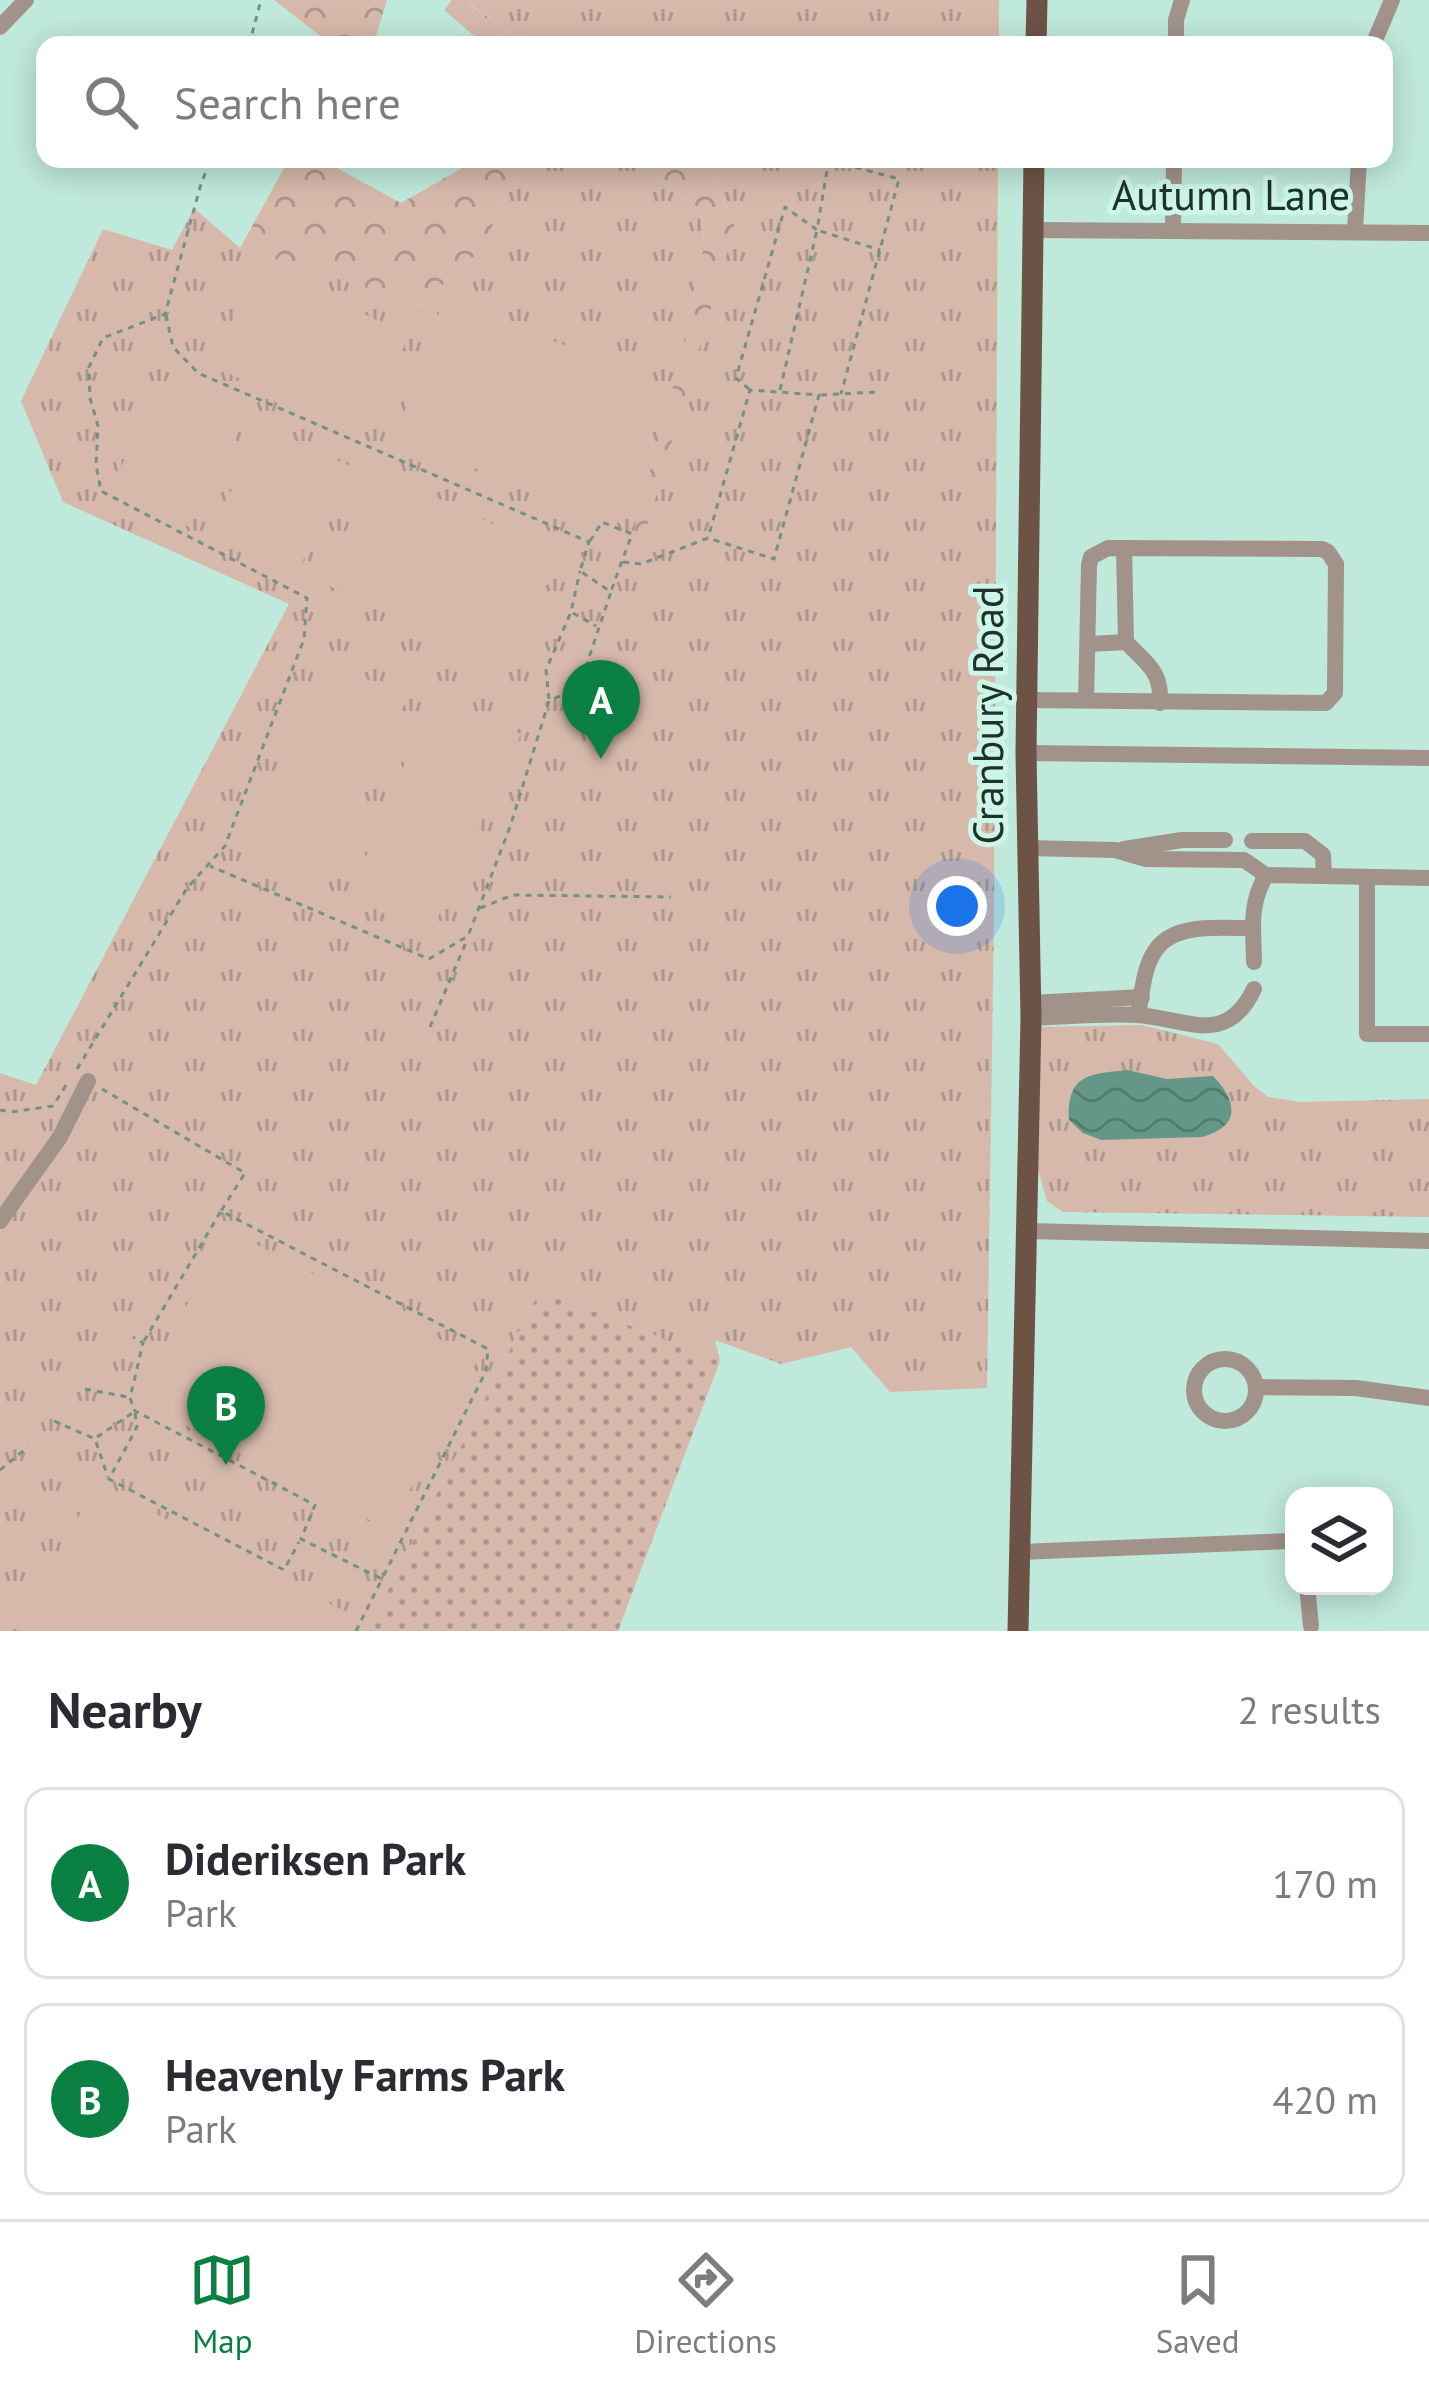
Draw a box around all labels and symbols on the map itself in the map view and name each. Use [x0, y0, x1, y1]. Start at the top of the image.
street label: Autumn Lane [1112, 167, 1350, 222]
street label: Cranbury Road [960, 585, 1015, 845]
pin: A [562, 660, 640, 759]
your location [927, 876, 987, 936]
pin: B [187, 1366, 265, 1465]

